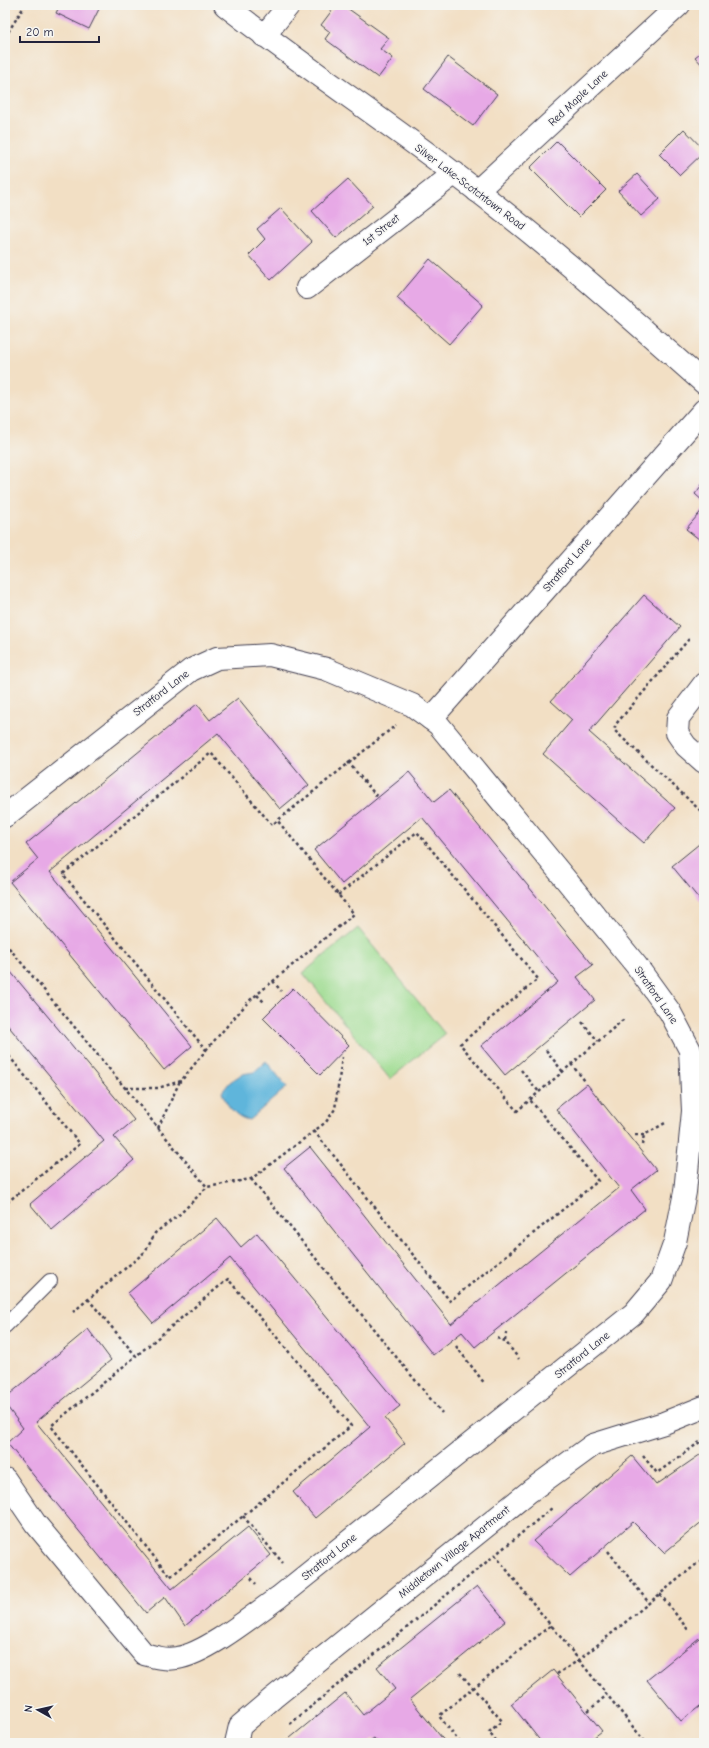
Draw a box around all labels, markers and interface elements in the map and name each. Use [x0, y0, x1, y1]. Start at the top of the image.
scale bar [20, 18, 99, 44]
text: 20 m [26, 25, 54, 39]
street label: Red Maple Lane [546, 67, 611, 129]
street label: Silver Lake-Scotchtown Road [412, 141, 528, 233]
street label: 1st Street [360, 211, 403, 248]
street label: Stratford Lane [540, 535, 594, 595]
street label: Stratford Lane [131, 667, 192, 719]
street label: Stratford Lane [631, 964, 681, 1027]
street label: Stratford Lane [552, 1329, 613, 1381]
street label: Middletown Village Apartment [396, 1503, 513, 1601]
street label: Stratford Lane [299, 1531, 360, 1583]
north arrow [18, 1690, 58, 1730]
text: N [22, 1704, 36, 1713]

